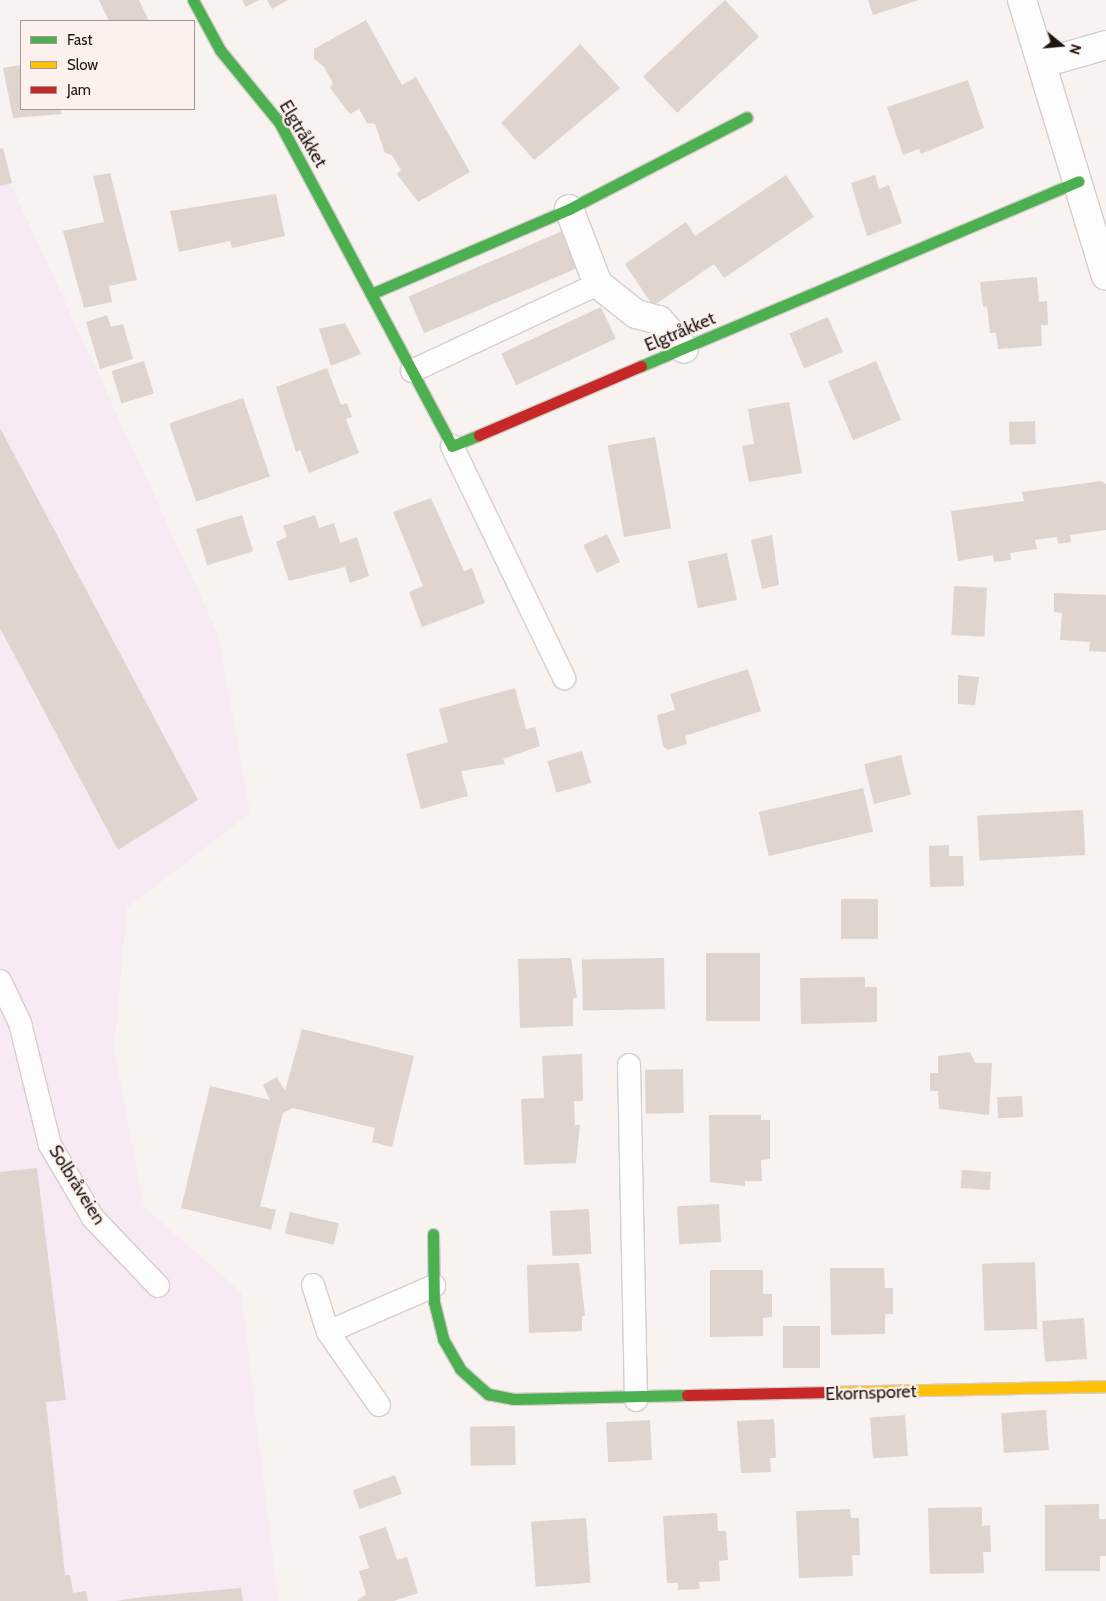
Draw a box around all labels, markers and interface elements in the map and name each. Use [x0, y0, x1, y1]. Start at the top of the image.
legend [20, 20, 195, 110]
north arrow [1036, 20, 1086, 70]
text: Fast [67, 31, 92, 49]
text: N [1065, 42, 1085, 57]
text: Slow [67, 56, 98, 74]
text: Jam [67, 81, 91, 99]
street label: Elgtråkket [275, 97, 331, 171]
street label: Elgtråkket [642, 308, 718, 356]
street label: Solbråveien [44, 1141, 110, 1229]
street label: Ekornsporet [825, 1381, 917, 1405]

